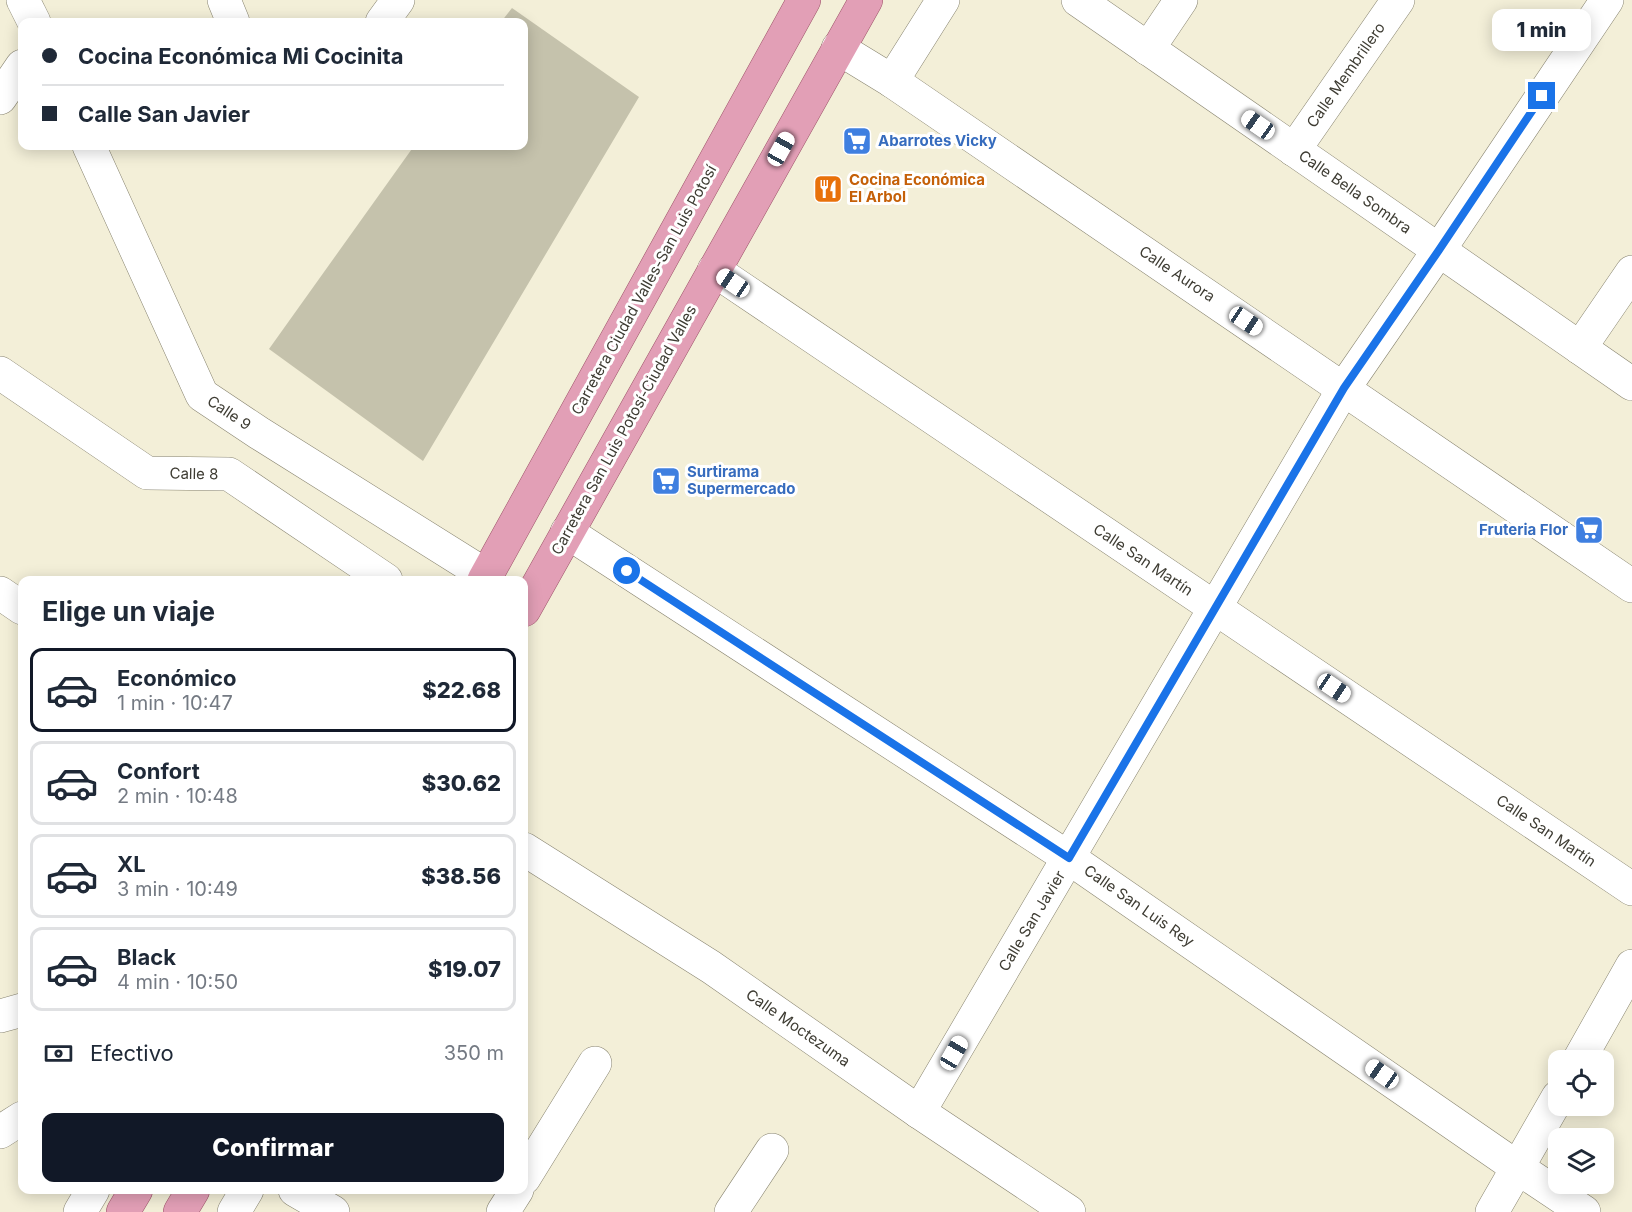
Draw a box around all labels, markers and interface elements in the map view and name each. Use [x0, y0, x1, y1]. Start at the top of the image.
callout: 1 min [1492, 9, 1592, 51]
street label: Calle Membrillero [1302, 18, 1389, 131]
text: 1 min [1516, 18, 1567, 42]
text: Cocina Económica Mi Cocinita [78, 43, 403, 69]
route end [1528, 82, 1555, 109]
text: Calle San Javier [78, 101, 250, 127]
car [1238, 107, 1278, 143]
supermarket icon: Abarrotes Vicky [841, 125, 873, 157]
car [764, 129, 798, 169]
place label: Abarrotes Vicky [878, 131, 997, 150]
street label: Calle Bella Sombra [1295, 146, 1415, 238]
street label: Carretera Ciudad Valles-San Luis Potosí [567, 161, 721, 418]
place label: Cocina Económica El Arbol [849, 170, 985, 206]
restaurant icon: Cocina Económica El Arbol [812, 173, 844, 205]
street label: Calle Aurora [1136, 241, 1219, 306]
car [713, 265, 753, 301]
street label: Carretera San Luis Potosí-Ciudad Valles [547, 302, 700, 558]
car [1226, 303, 1266, 339]
street label: Calle 9 [204, 391, 255, 434]
place label: Surtirama Supermercado [687, 462, 795, 498]
street label: Calle 8 [169, 464, 219, 483]
supermarket icon: Surtirama Supermercado [650, 465, 682, 497]
supermarket icon: Fruteria Flor [1573, 514, 1605, 546]
street label: Calle San Martín [1090, 519, 1197, 600]
place label: Fruteria Flor [1479, 520, 1568, 539]
route start [613, 557, 640, 584]
text: Elige un viaje [42, 595, 215, 628]
icon: car [45, 663, 99, 717]
text: Económico [117, 665, 236, 691]
car [1314, 670, 1354, 706]
text: $22.68 [422, 677, 501, 703]
text: 1 min · 10:47 [117, 691, 233, 715]
icon: car [45, 756, 99, 810]
text: Confort [117, 758, 200, 784]
text: $30.62 [422, 770, 501, 796]
text: 2 min · 10:48 [117, 784, 238, 808]
street label: Calle San Martín [1493, 790, 1600, 871]
icon: car [45, 849, 99, 903]
text: XL [117, 851, 146, 877]
street label: Calle San Luis Rey [1081, 860, 1199, 951]
text: $38.56 [421, 863, 501, 889]
street label: Calle San Javier [994, 867, 1069, 974]
text: 3 min · 10:49 [117, 877, 238, 901]
icon: car [45, 942, 99, 996]
text: Black [117, 944, 176, 970]
text: $19.07 [428, 956, 501, 982]
text: 4 min · 10:50 [117, 970, 238, 994]
street label: Calle Moctezuma [743, 985, 854, 1071]
car [937, 1033, 971, 1073]
icon: cash [42, 1037, 75, 1070]
text: Efectivo [90, 1040, 174, 1066]
text: 350 m [444, 1041, 504, 1065]
map controls [1548, 1050, 1614, 1194]
button: locate [1548, 1050, 1614, 1116]
car [1362, 1056, 1402, 1092]
button: Confirmar [42, 1113, 504, 1182]
button: layers [1548, 1128, 1614, 1194]

